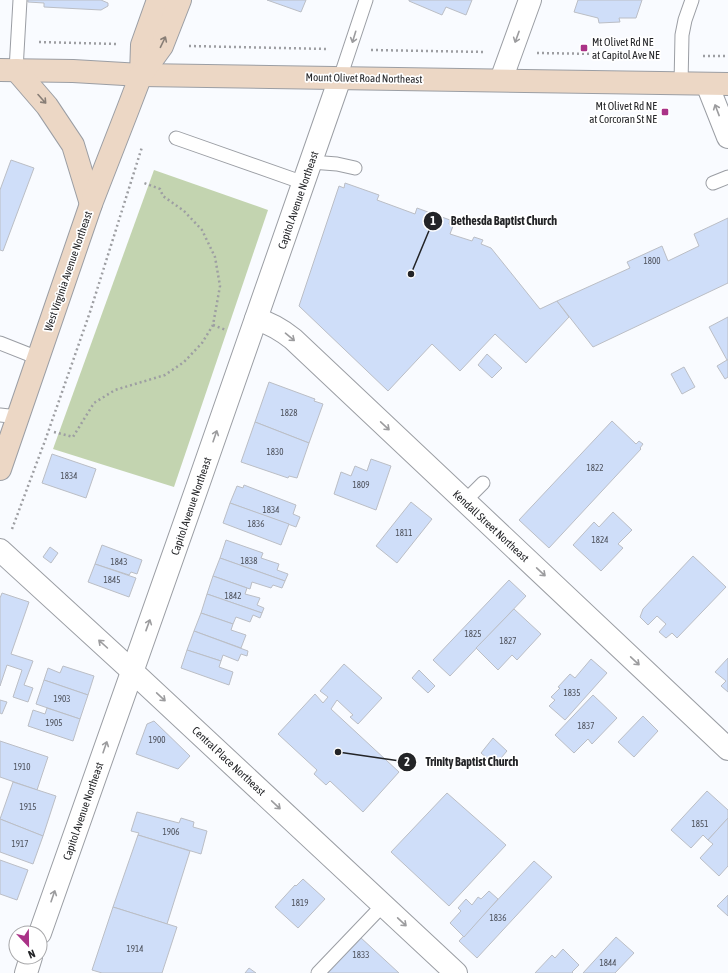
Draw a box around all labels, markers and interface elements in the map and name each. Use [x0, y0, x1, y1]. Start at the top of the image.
one-way arrow [350, 30, 357, 43]
one-way arrow [512, 30, 520, 42]
one-way arrow [160, 36, 167, 48]
place label: Mt Olivet Rd NE at Capitol Ave NE [592, 36, 660, 61]
marker: Mt Olivet Rd NE at Capitol Ave NE [579, 43, 589, 53]
street label: Mount Olivet Road Northeast [306, 71, 422, 85]
one-way arrow [37, 94, 46, 104]
place label: Mt Olivet Rd NE at Corcoran St NE [589, 100, 657, 125]
one-way arrow [713, 105, 721, 117]
marker: Mt Olivet Rd NE at Corcoran St NE [660, 107, 670, 117]
street label: Capitol Avenue Northeast [276, 149, 320, 251]
street label: West Virginia Avenue Northeast [42, 209, 94, 333]
callout: Bethesda Baptist Church [423, 209, 565, 233]
text: 1 [430, 214, 436, 228]
text: Bethesda Baptist Church [451, 214, 557, 228]
house number: 1800 [644, 256, 660, 266]
one-way arrow [285, 332, 295, 341]
house number: 1828 [281, 408, 297, 418]
one-way arrow [380, 421, 390, 430]
one-way arrow [212, 430, 219, 443]
house number: 1830 [267, 447, 283, 457]
street label: Capitol Avenue Northeast [169, 455, 213, 557]
house number: 1822 [587, 463, 603, 473]
house number: 1834 [61, 471, 77, 481]
house number: 1809 [353, 480, 369, 490]
street label: Kendall Street Northeast [451, 488, 531, 564]
house number: 1834 [263, 505, 279, 515]
house number: 1836 [248, 519, 264, 529]
house number: 1811 [396, 528, 412, 538]
house number: 1824 [592, 535, 608, 545]
house number: 1838 [241, 556, 257, 566]
house number: 1843 [111, 557, 127, 567]
one-way arrow [535, 567, 545, 576]
house number: 1845 [104, 575, 120, 585]
house number: 1842 [225, 591, 241, 601]
one-way arrow [145, 619, 153, 631]
house number: 1825 [465, 629, 481, 639]
house number: 1827 [500, 636, 516, 646]
one-way arrow [98, 640, 108, 649]
one-way arrow [630, 657, 640, 666]
house number: 1835 [564, 688, 580, 698]
one-way arrow [155, 692, 165, 701]
house number: 1903 [54, 694, 70, 704]
house number: 1905 [46, 718, 62, 728]
house number: 1837 [578, 721, 594, 731]
street label: Central Place Northeast [190, 724, 268, 798]
house number: 1900 [149, 735, 165, 745]
one-way arrow [102, 742, 110, 754]
callout: Trinity Baptist Church [397, 750, 526, 774]
text: 2 [404, 755, 410, 769]
text: Trinity Baptist Church [426, 755, 519, 769]
street label: Capitol Avenue Northeast [61, 760, 105, 862]
house number: 1910 [14, 762, 30, 772]
one-way arrow [271, 800, 281, 810]
house number: 1915 [20, 802, 36, 812]
house number: 1851 [692, 819, 708, 829]
house number: 1906 [163, 827, 179, 837]
house number: 1917 [12, 839, 28, 849]
one-way arrow [49, 891, 57, 903]
house number: 1819 [292, 898, 308, 908]
house number: 1836 [490, 913, 506, 923]
one-way arrow [397, 918, 407, 927]
north arrow [8, 925, 48, 965]
house number: 1914 [127, 944, 143, 954]
text: N [26, 947, 37, 961]
house number: 1833 [353, 950, 369, 960]
house number: 1844 [600, 958, 616, 968]

